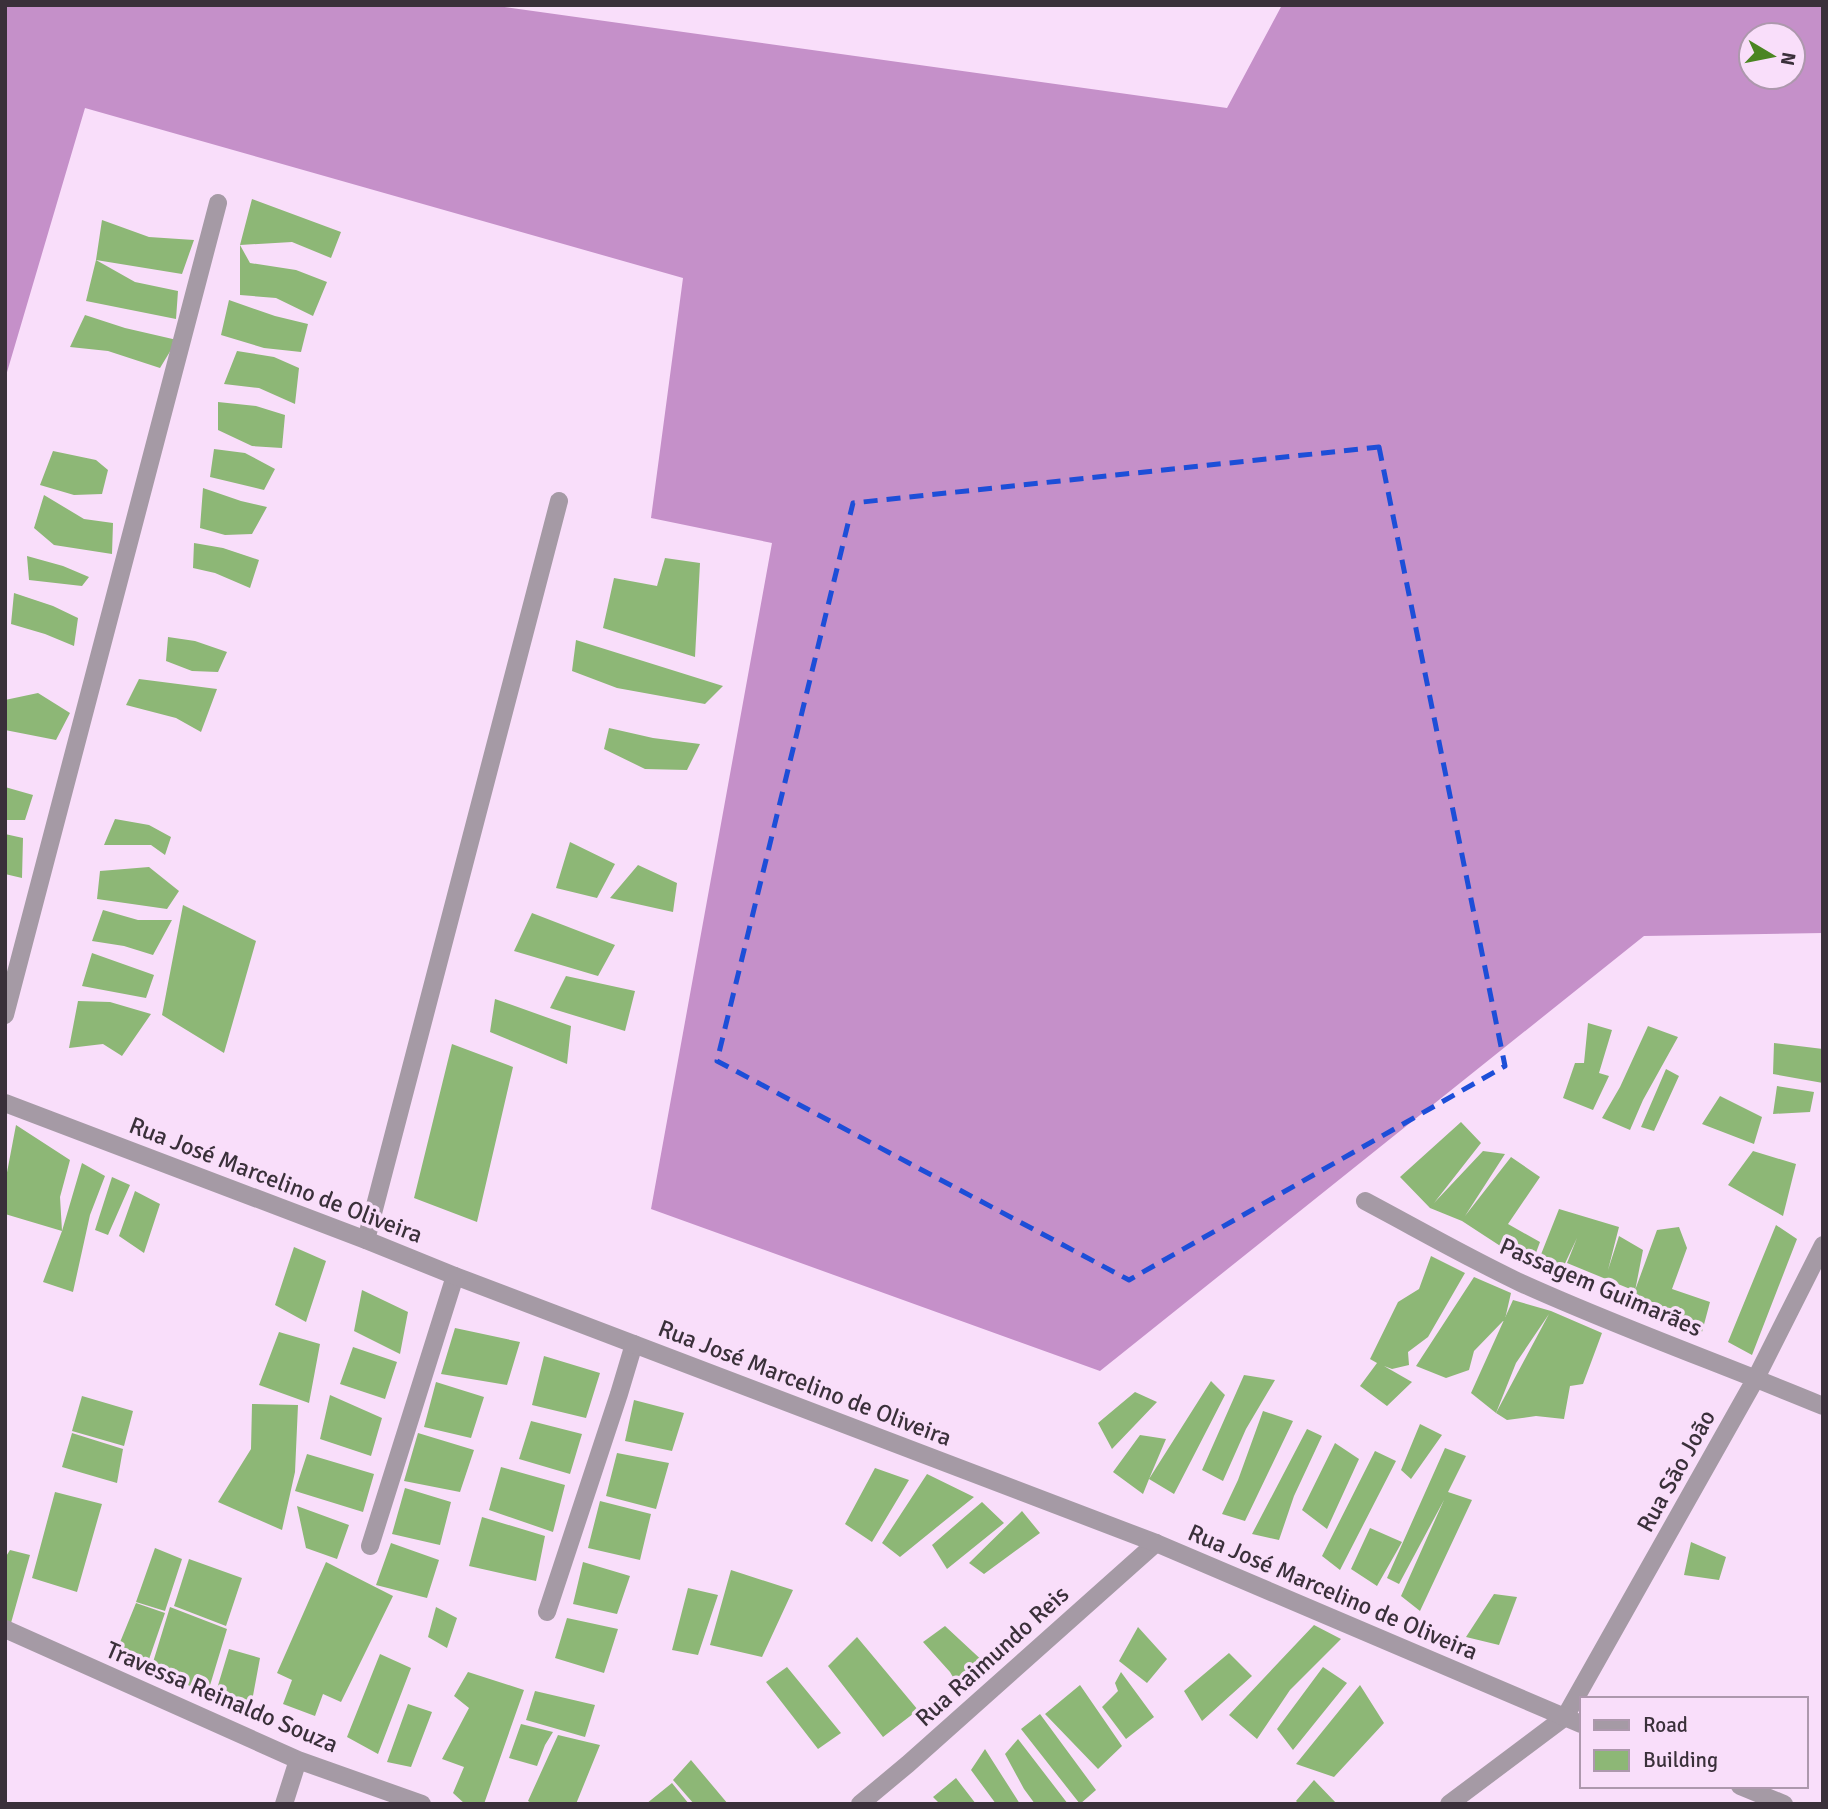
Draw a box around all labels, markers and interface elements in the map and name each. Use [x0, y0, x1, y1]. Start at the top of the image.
north arrow [1737, 21, 1807, 91]
text: N [1775, 50, 1801, 67]
street label: Rua José Marcelino de Oliveira [125, 1110, 427, 1250]
street label: Passagem Guimarães [1495, 1231, 1707, 1343]
street label: Rua José Marcelino de Oliveira [654, 1313, 956, 1453]
street label: Rua São João [1630, 1404, 1722, 1538]
street label: Rua José Marcelino de Oliveira [1184, 1517, 1482, 1667]
street label: Rua Raimundo Reis [909, 1579, 1075, 1733]
street label: Travessa Reinaldo Souza [101, 1635, 343, 1759]
legend [1580, 1697, 1807, 1788]
text: Road [1643, 1712, 1688, 1738]
text: Building [1643, 1747, 1718, 1773]

